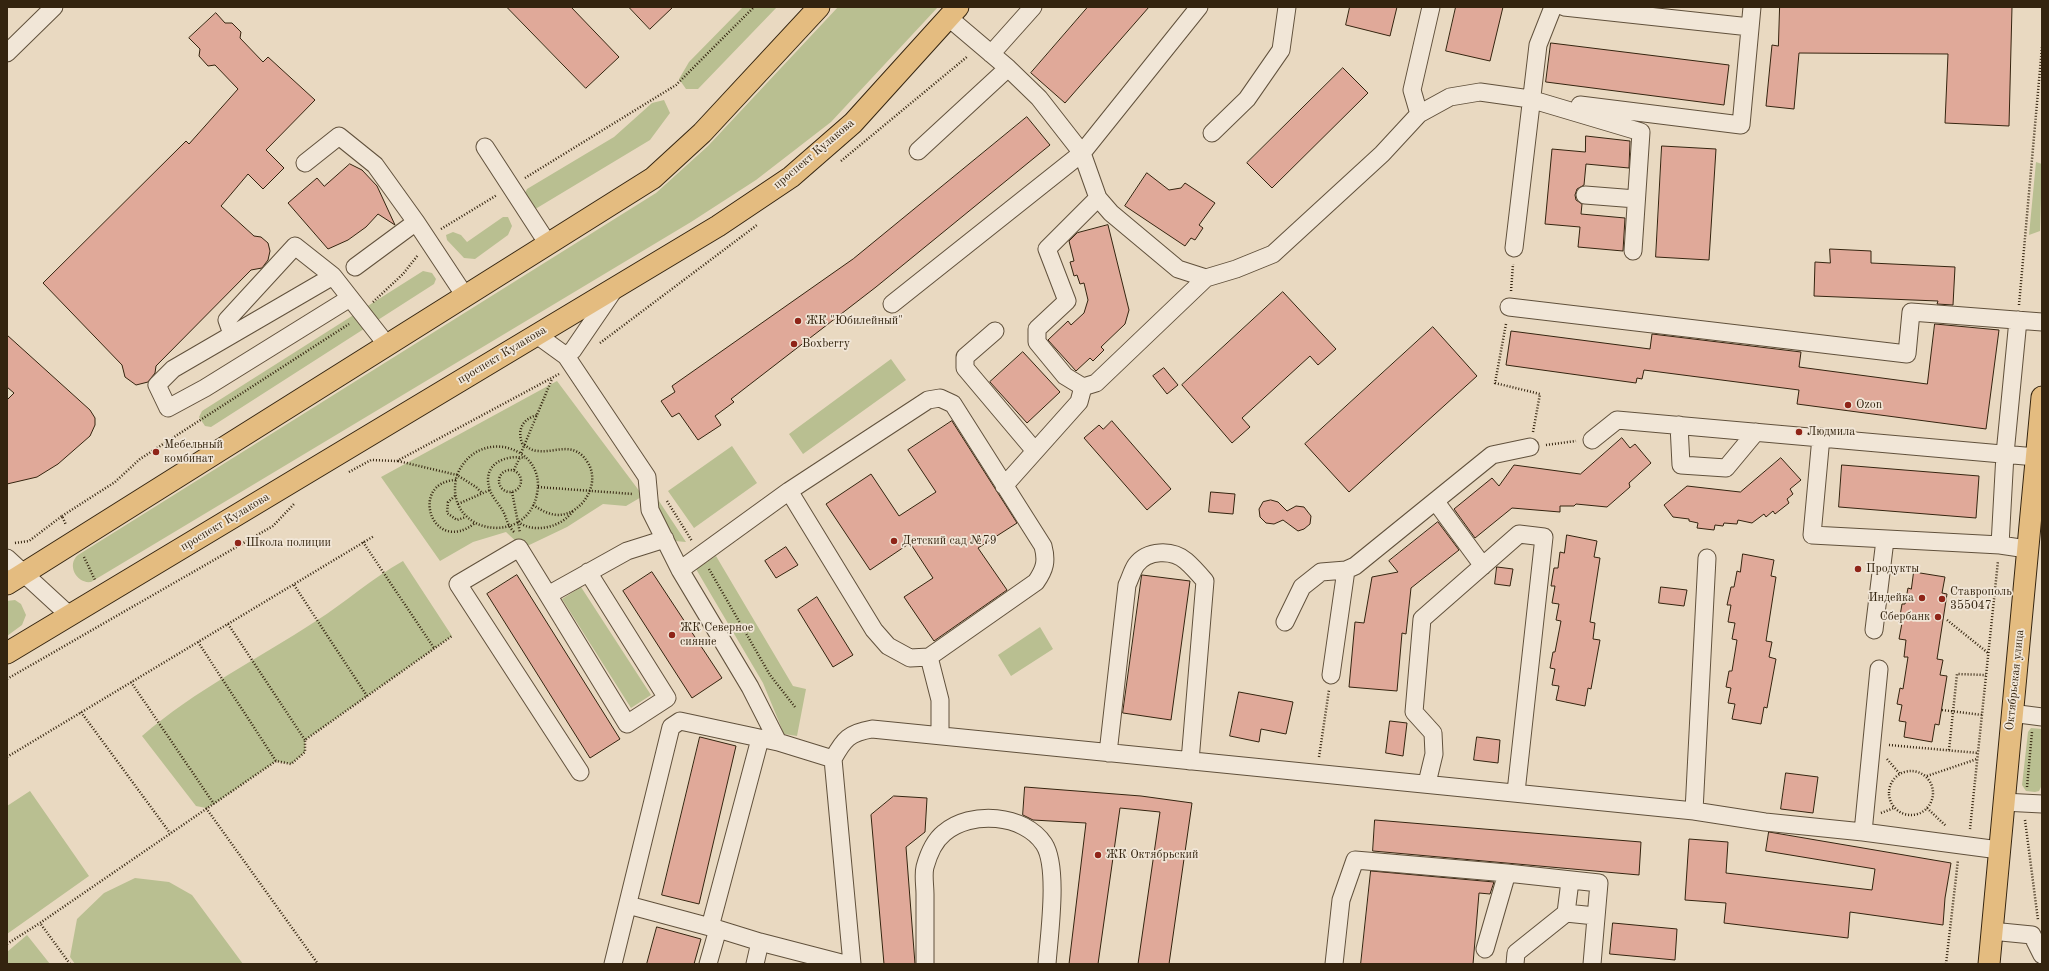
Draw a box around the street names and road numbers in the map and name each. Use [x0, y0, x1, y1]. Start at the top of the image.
street label: проспект Кулакова [771, 116, 857, 192]
street label: проспект Кулакова [455, 323, 549, 387]
street label: проспект Кулакова [178, 490, 272, 554]
street label: Октябрьская улица [2003, 629, 2027, 731]

